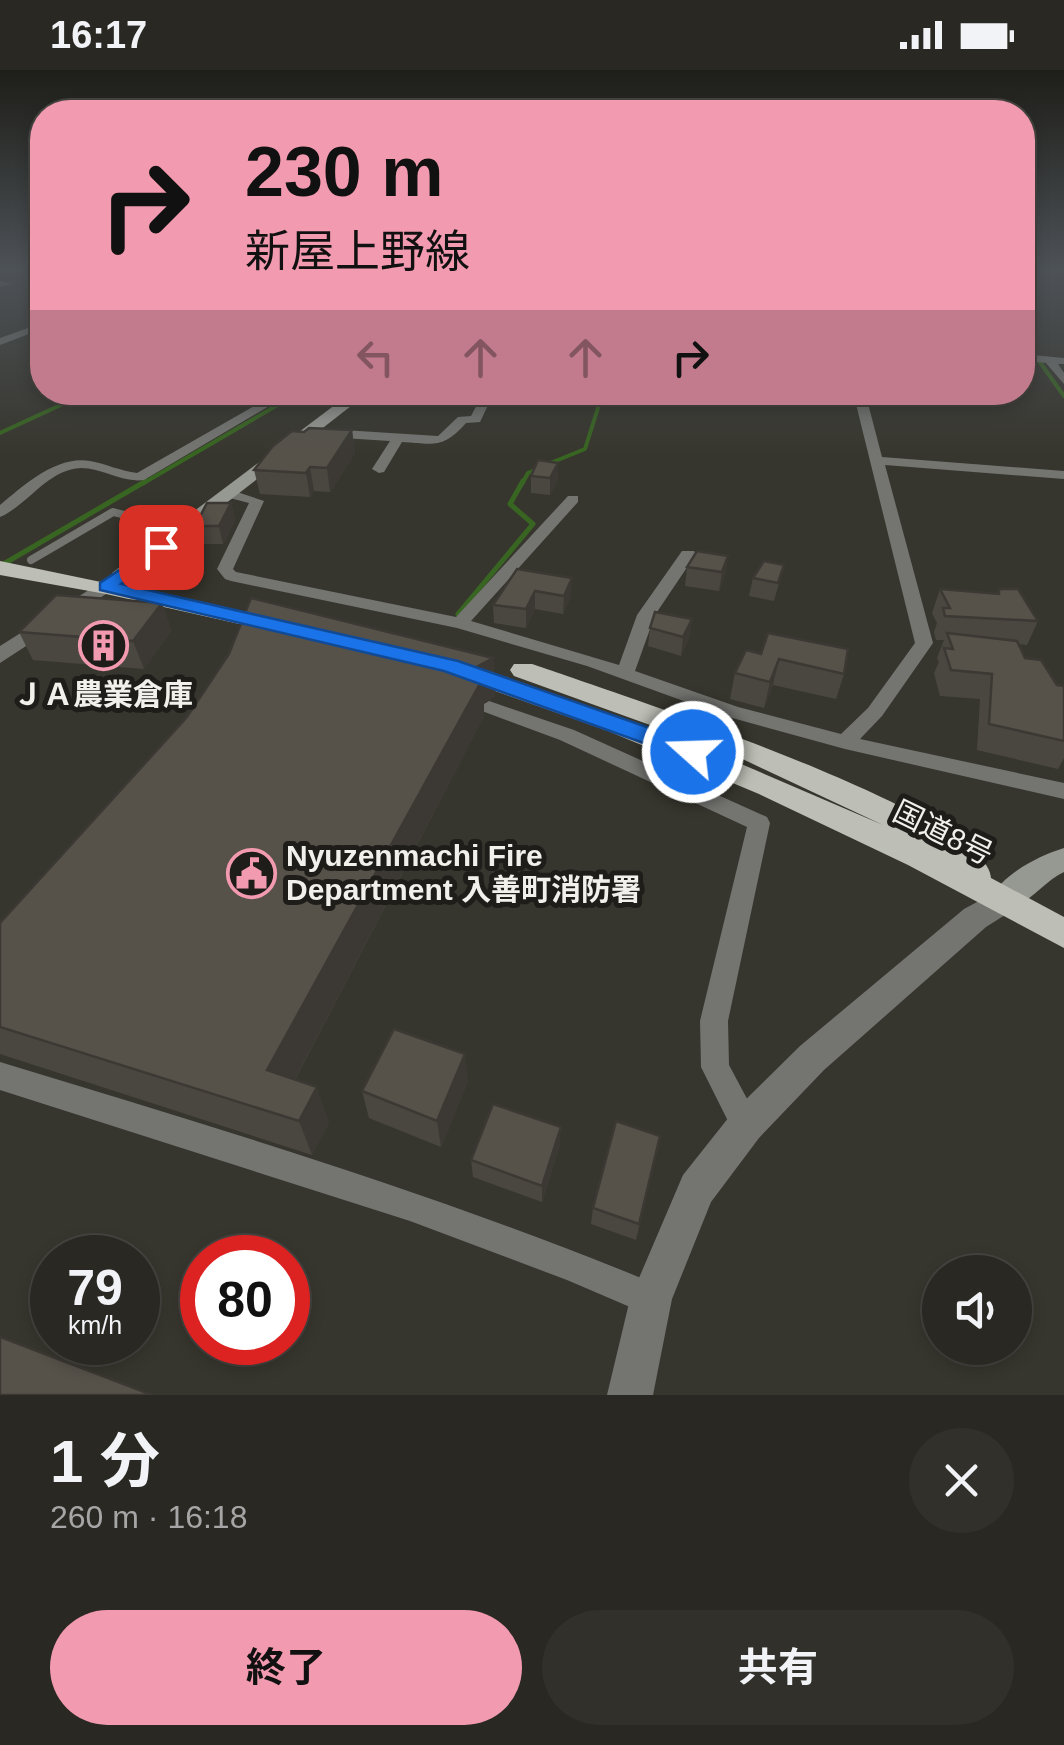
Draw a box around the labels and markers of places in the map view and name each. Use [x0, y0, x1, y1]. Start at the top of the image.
pin [119, 505, 204, 590]
building icon: ＪＡ農業倉庫 [77, 620, 129, 672]
place label: ＪＡ農業倉庫 [13, 678, 193, 711]
place label: Nyuzenmachi Fire Department 入善町消防署 [286, 839, 641, 906]
public building icon: Nyuzenmachi Fire Department 入善町消防署 [225, 847, 277, 899]

